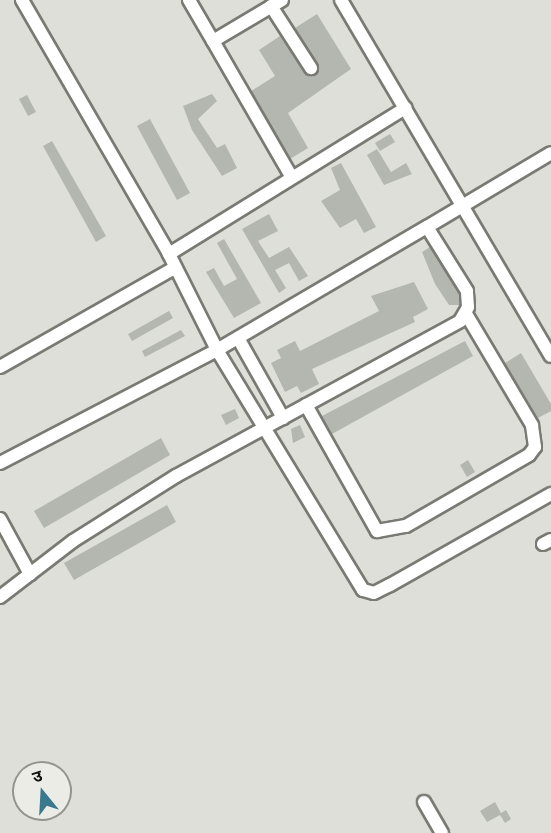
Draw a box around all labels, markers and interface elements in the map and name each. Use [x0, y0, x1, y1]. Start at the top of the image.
north arrow [12, 761, 72, 821]
text: उ [30, 766, 44, 786]

